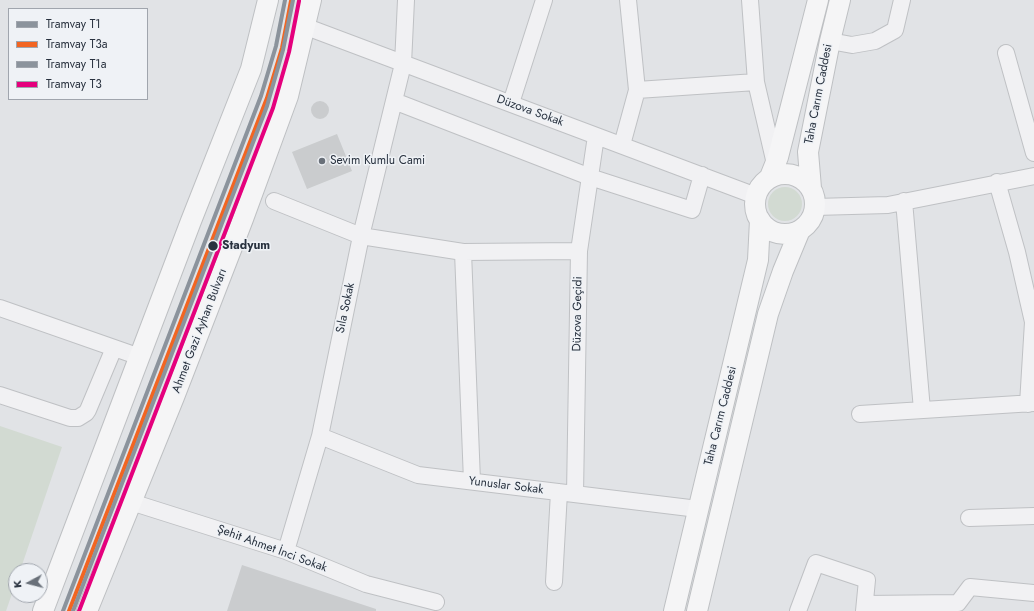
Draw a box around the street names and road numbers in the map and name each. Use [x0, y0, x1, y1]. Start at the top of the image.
street label: Taha Carım Caddesi [802, 43, 836, 145]
street label: Düzova Sokak [495, 92, 565, 130]
street label: Ahmet Gazi Ayhan Bulvarı [170, 267, 230, 395]
street label: Düzova Geçidi [570, 276, 586, 352]
street label: Sıla Sokak [334, 281, 358, 335]
street label: Taha Carım Caddesi [702, 365, 740, 467]
street label: Yunuslar Sokak [468, 474, 544, 498]
street label: Şehit Ahmet İnci Sokak [215, 522, 329, 576]

